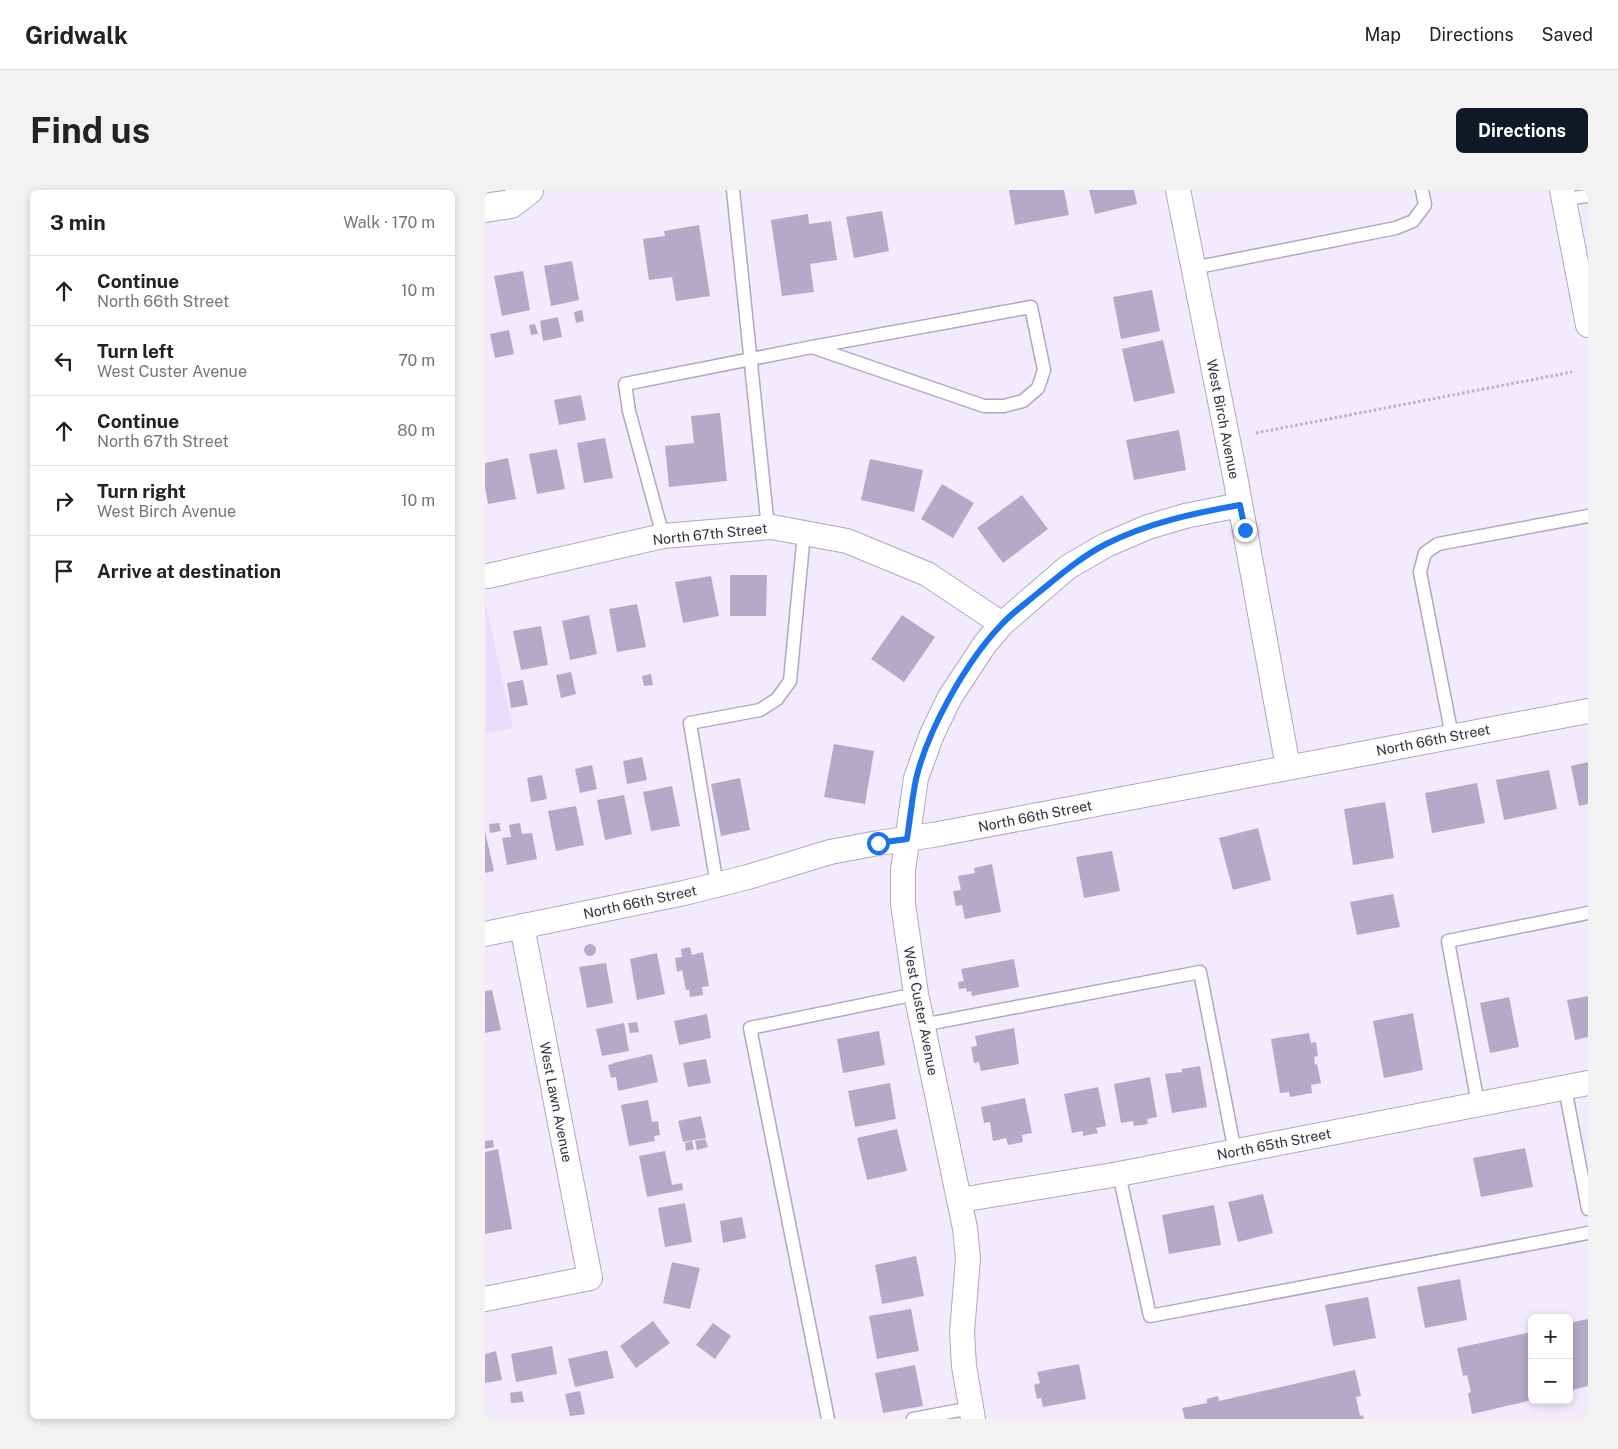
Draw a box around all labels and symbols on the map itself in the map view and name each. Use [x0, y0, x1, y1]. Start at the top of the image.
street label: West Birch Avenue [1204, 358, 1242, 480]
route end [1234, 519, 1257, 542]
street label: North 67th Street [652, 520, 768, 548]
street label: North 66th Street [1375, 721, 1491, 759]
street label: North 66th Street [977, 797, 1093, 835]
route start [867, 832, 890, 855]
street label: North 66th Street [582, 882, 698, 922]
street label: West Custer Avenue [901, 945, 941, 1077]
street label: West Lawn Avenue [536, 1040, 576, 1164]
street label: North 65th Street [1216, 1125, 1332, 1163]

